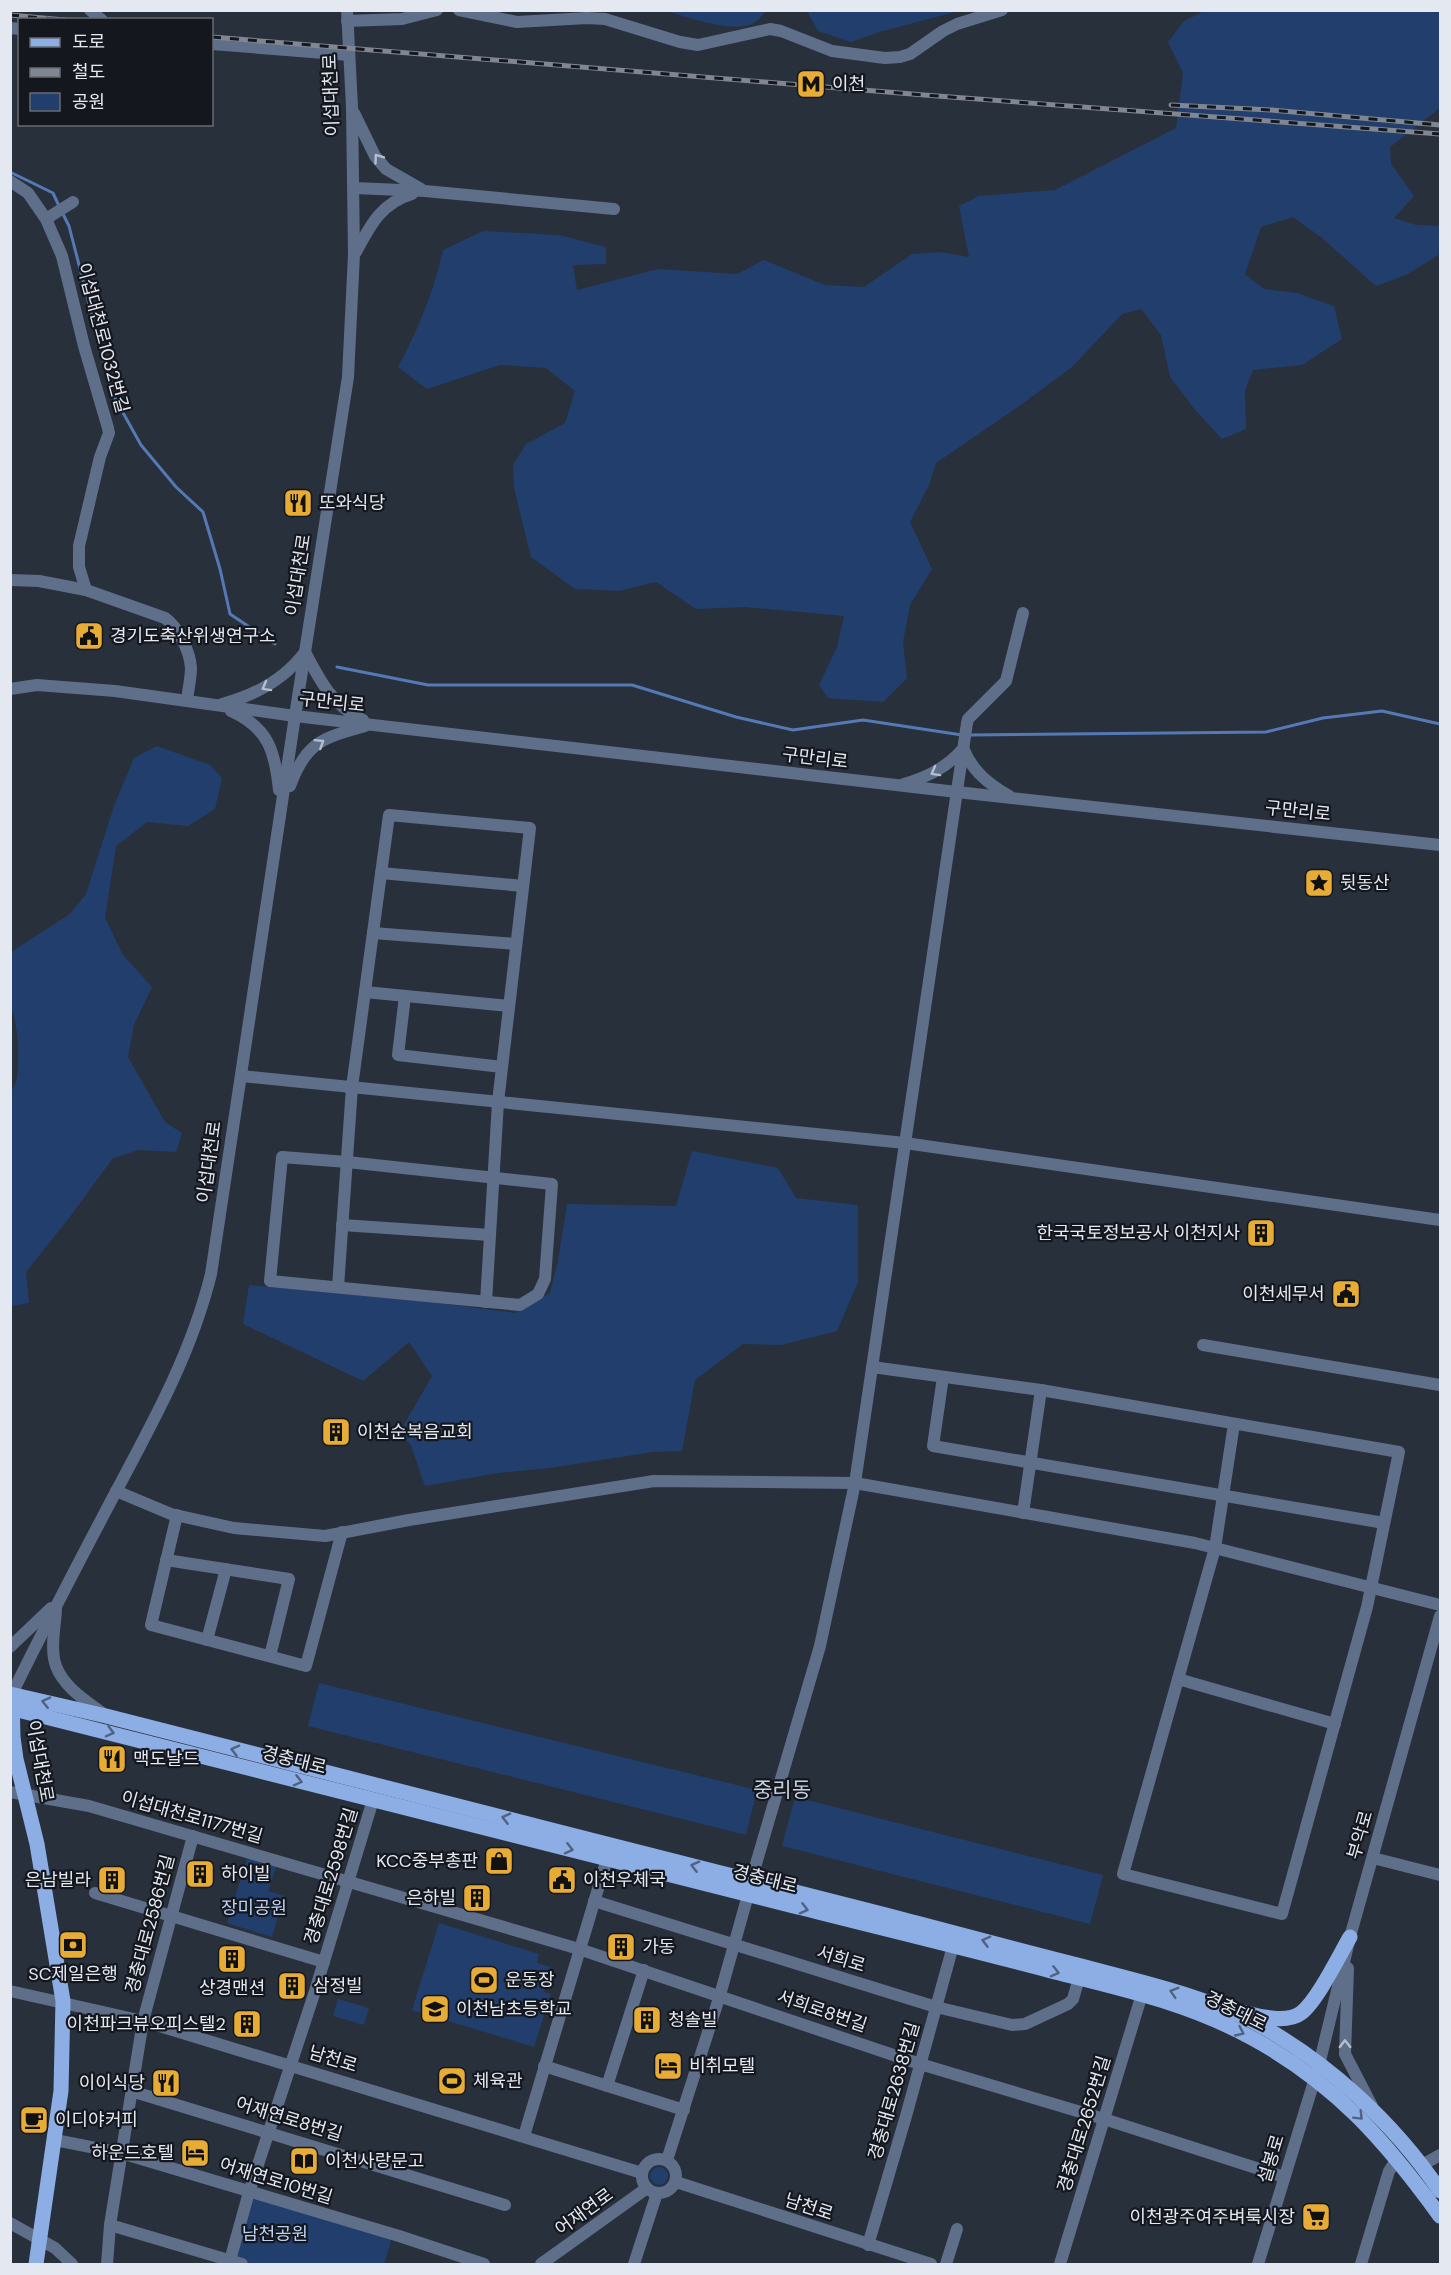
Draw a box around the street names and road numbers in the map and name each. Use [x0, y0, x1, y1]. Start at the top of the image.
street label: 이섭대천로 [318, 53, 344, 137]
street label: 이섭대천로1032번길 [71, 260, 135, 416]
street label: 이섭대천로 [280, 532, 316, 618]
street label: 구만리로 [298, 687, 366, 717]
street label: 구만리로 [781, 742, 849, 774]
street label: 구만리로 [1264, 796, 1332, 826]
street label: 이섭대천로 [191, 1119, 227, 1205]
street label: 이섭대천로 [21, 1718, 59, 1804]
street label: 경충대로 [259, 1740, 329, 1780]
street label: 이섭대천로1177번길 [118, 1785, 266, 1849]
street label: 경충대로2598번길 [299, 1805, 363, 1947]
street label: 부악로 [1342, 1808, 1378, 1862]
street label: 경충대로2586번길 [120, 1852, 180, 1996]
street label: 경충대로 [730, 1859, 800, 1899]
street label: 서희로 [814, 1940, 868, 1978]
street label: 서희로8번길 [774, 1984, 870, 2038]
street label: 경충대로 [1201, 1986, 1271, 2036]
street label: 경충대로2638번길 [863, 2019, 925, 2163]
street label: 남천로 [306, 2040, 360, 2078]
street label: 경충대로2652번길 [1052, 2053, 1116, 2195]
street label: 어재연로8번길 [233, 2091, 345, 2147]
street label: 설봉로 [1252, 2132, 1290, 2186]
street label: 어재연로10번길 [216, 2152, 336, 2210]
street label: 어재연로 [550, 2183, 618, 2241]
street label: 남천로 [782, 2188, 836, 2226]

